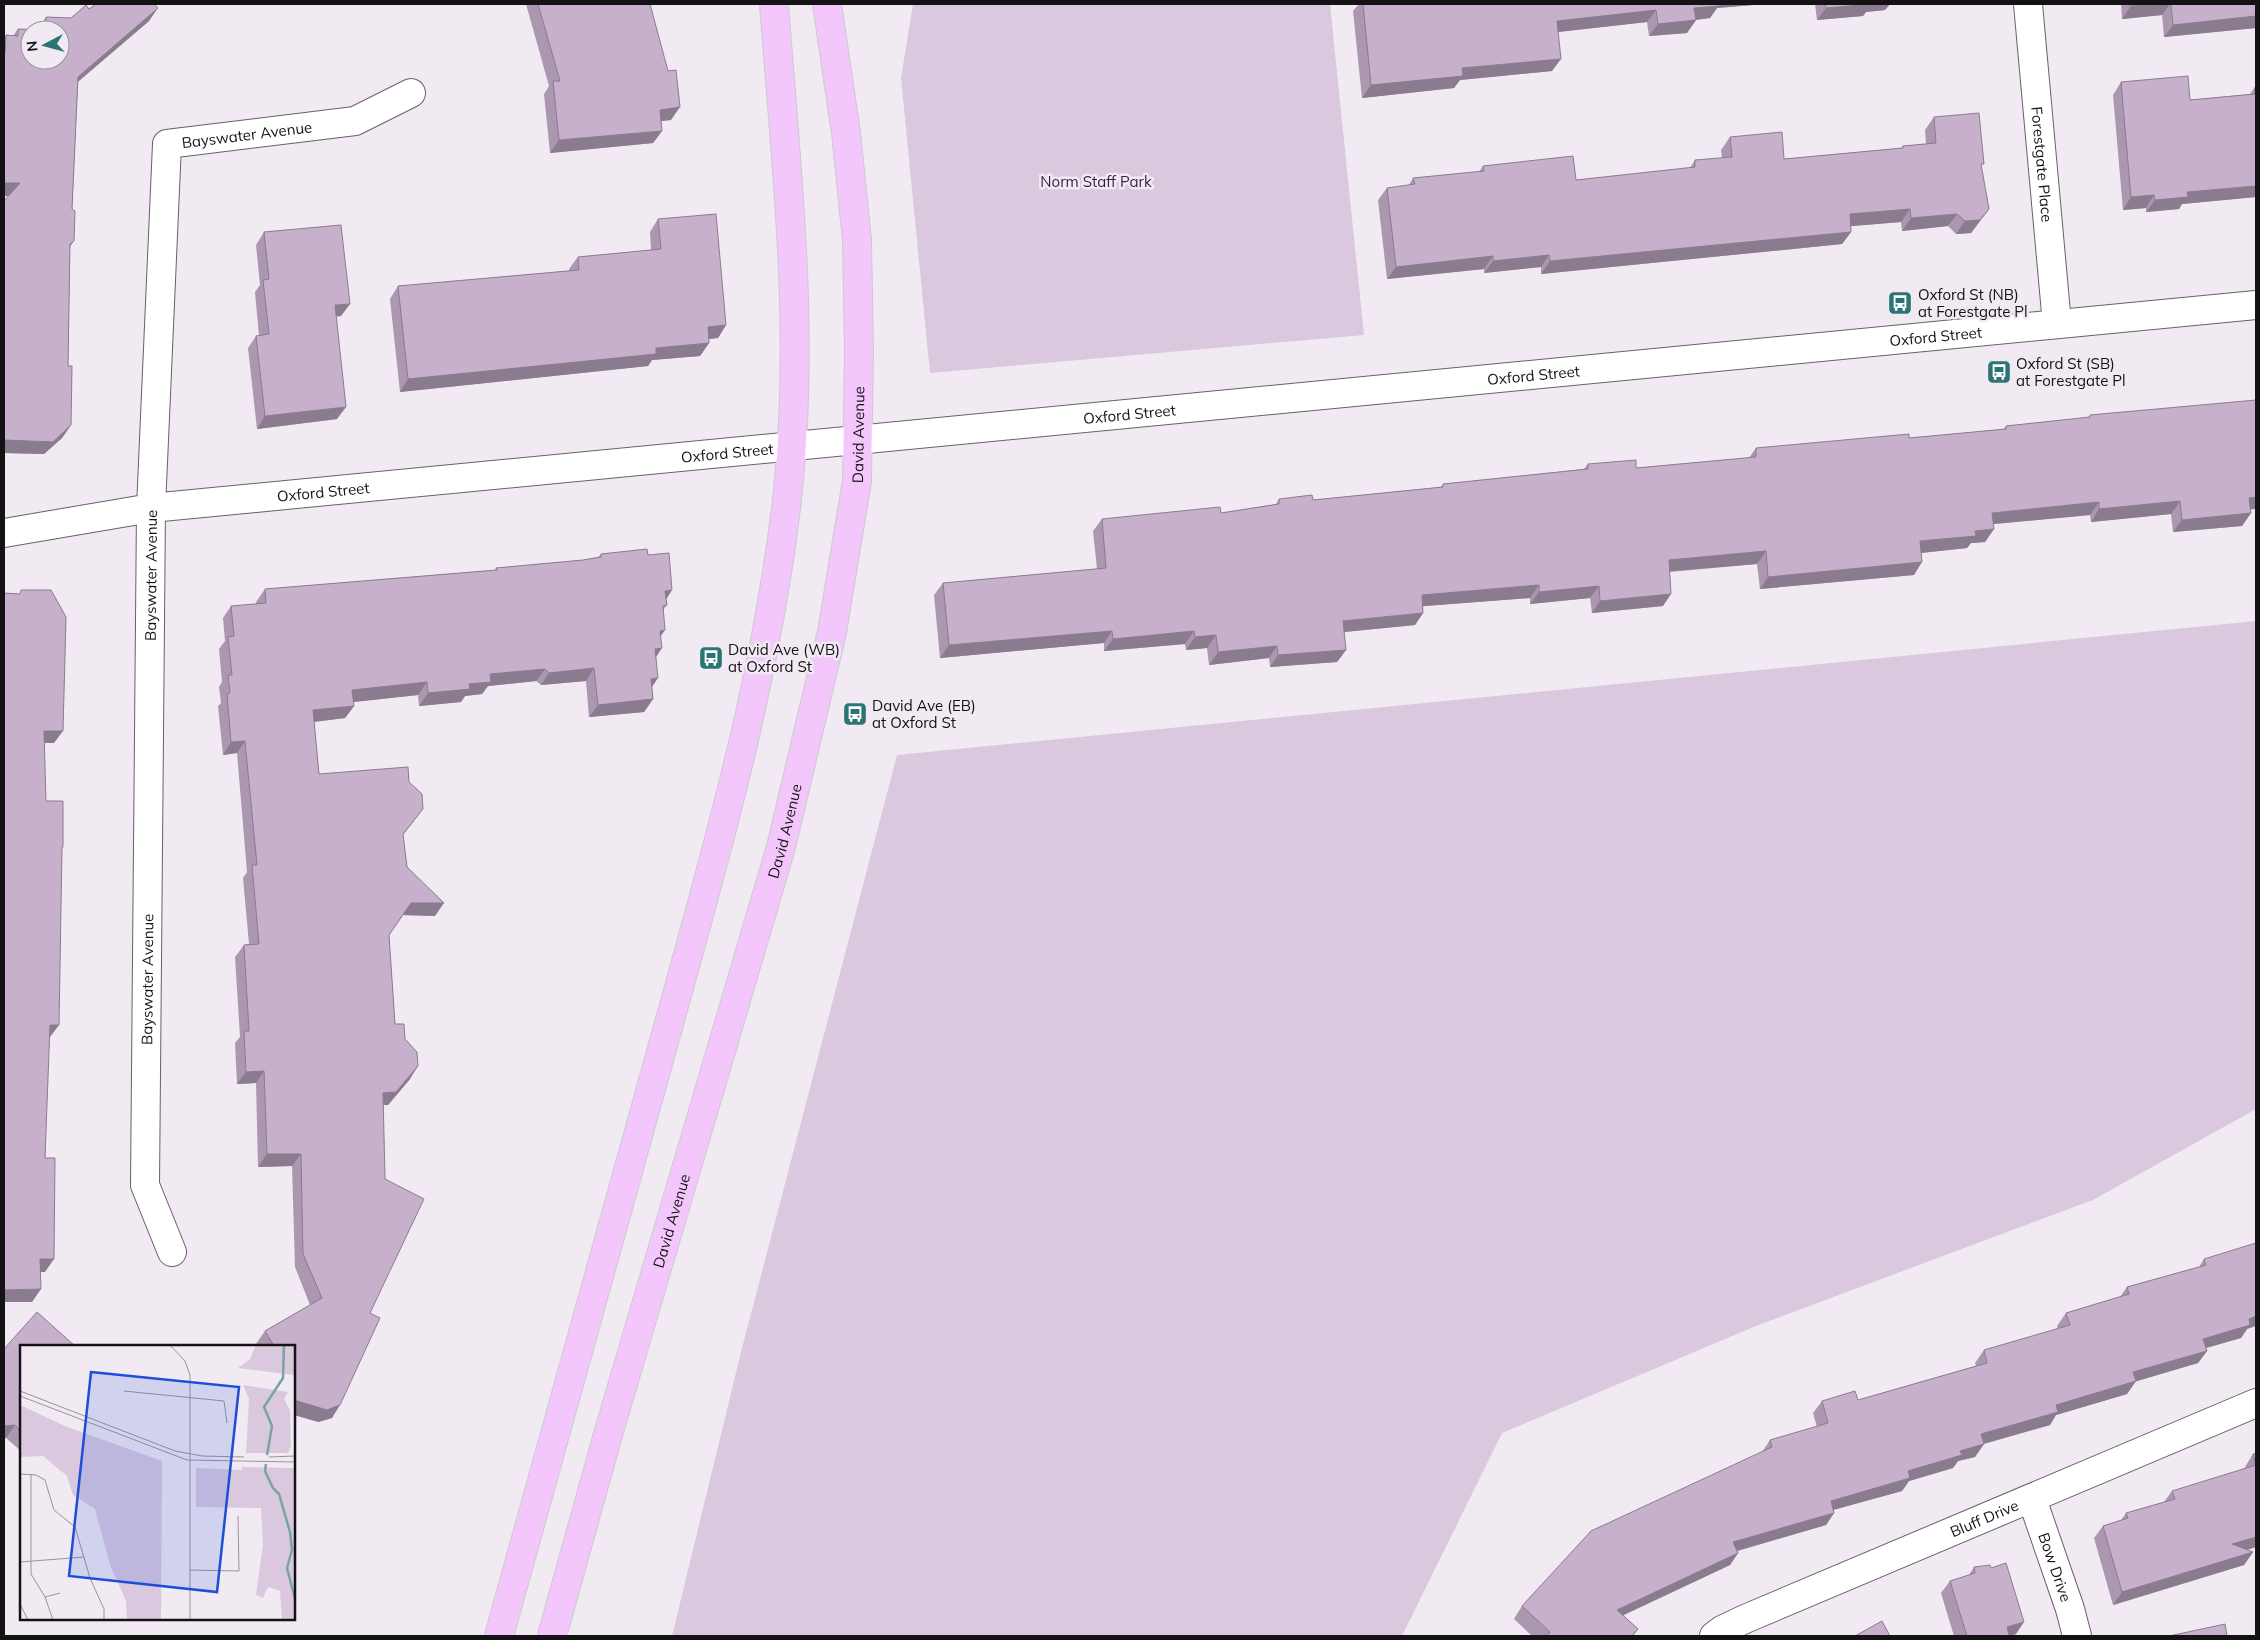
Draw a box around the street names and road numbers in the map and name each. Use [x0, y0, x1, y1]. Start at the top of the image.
street label: Forestgate Place [2028, 106, 2057, 223]
street label: Bayswater Avenue [181, 117, 313, 152]
street label: Oxford Street [1888, 322, 1983, 350]
street label: Oxford Street [1486, 361, 1581, 389]
street label: David Avenue [847, 386, 868, 483]
street label: Oxford Street [1082, 400, 1177, 428]
street label: Oxford Street [680, 439, 774, 466]
street label: Oxford Street [276, 477, 370, 505]
street label: Bayswater Avenue [140, 510, 160, 641]
street label: David Avenue [763, 782, 805, 880]
street label: Bayswater Avenue [137, 914, 157, 1045]
street label: David Avenue [648, 1172, 694, 1270]
street label: Bluff Drive [1947, 1495, 2021, 1541]
street label: Bow Drive [2035, 1530, 2076, 1604]

